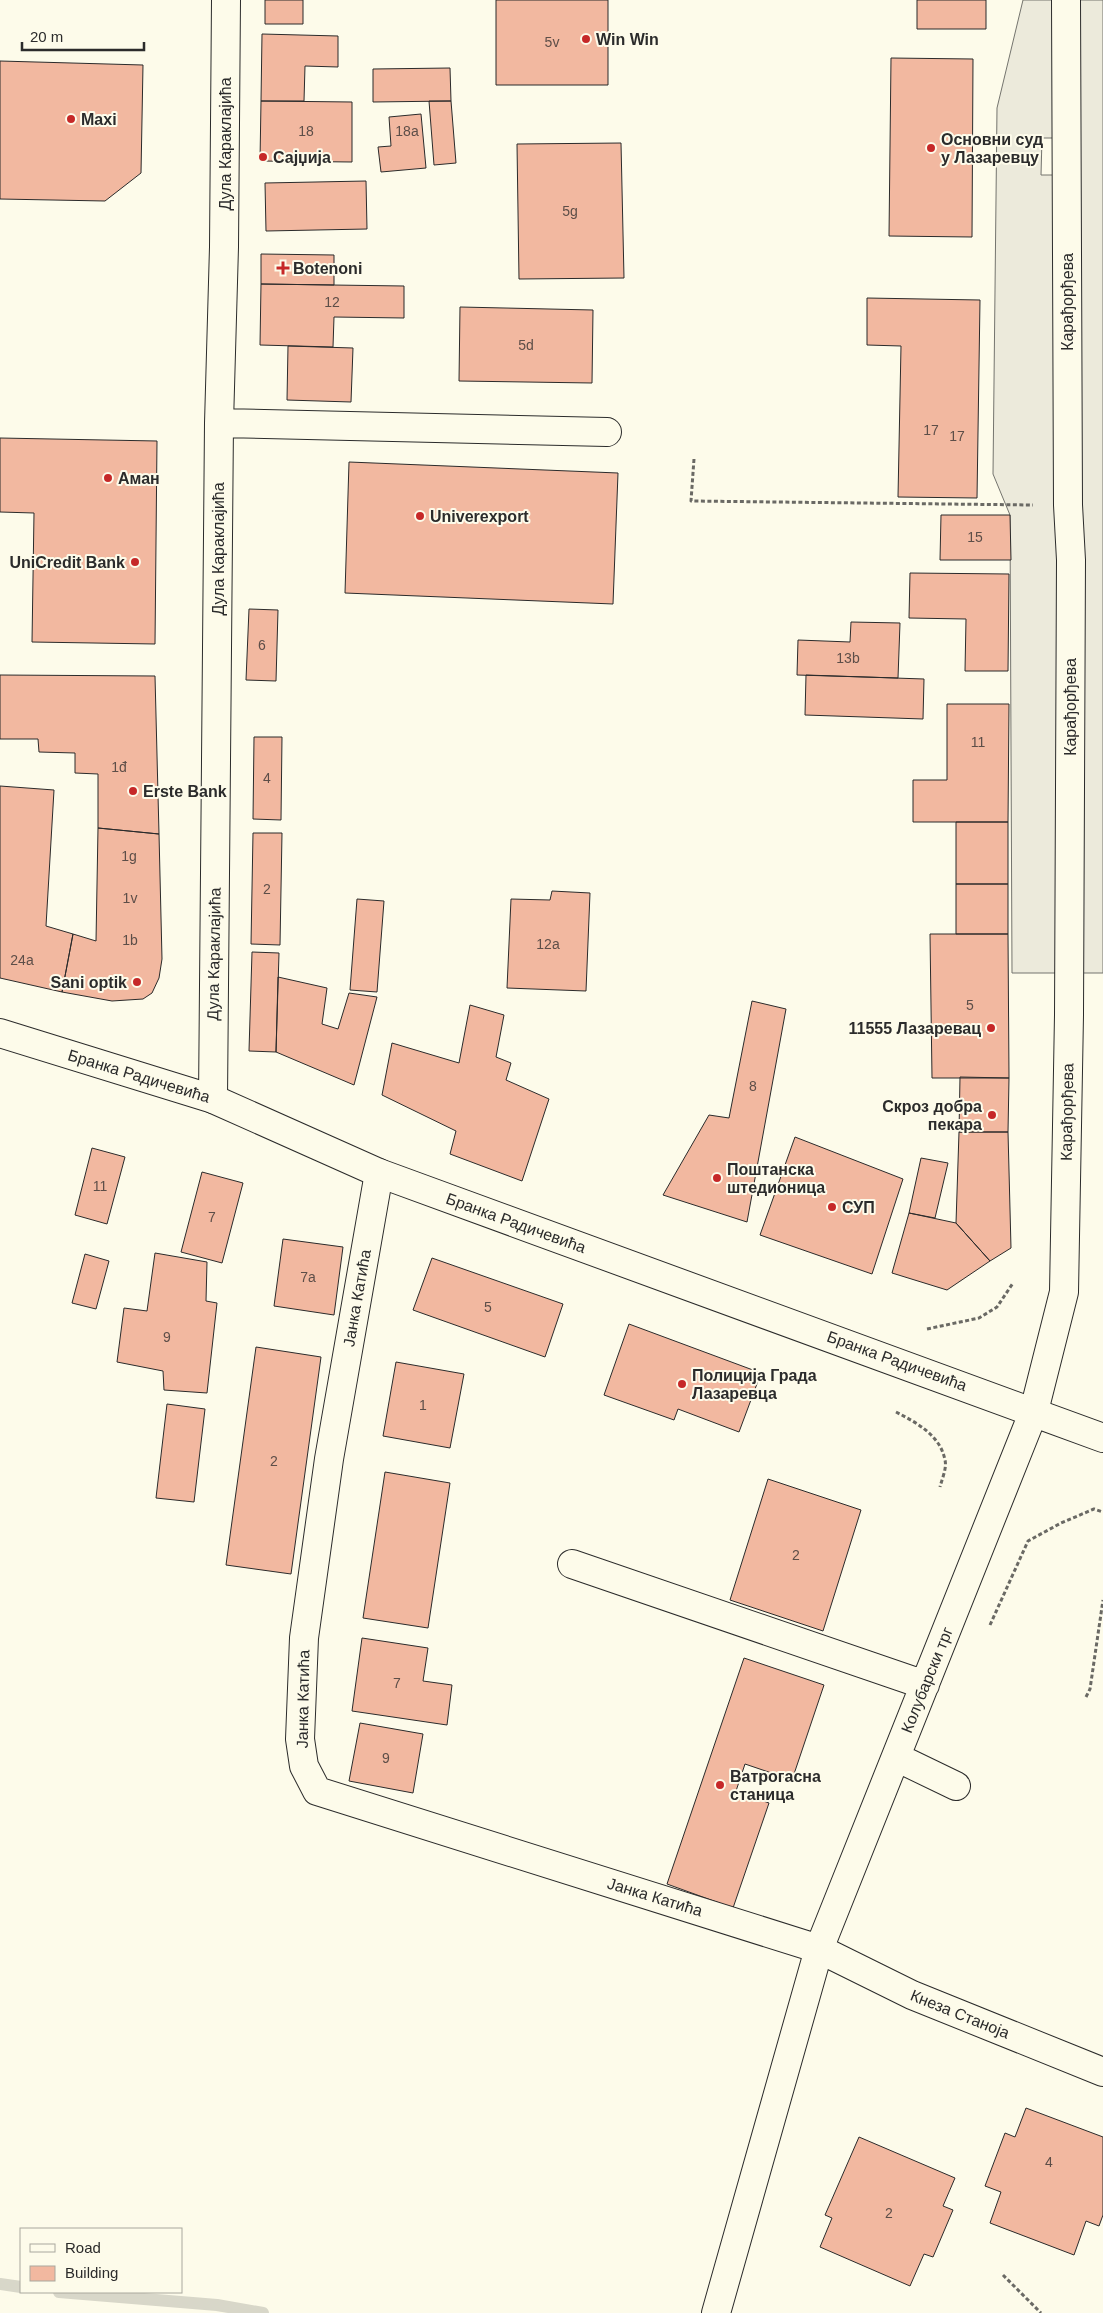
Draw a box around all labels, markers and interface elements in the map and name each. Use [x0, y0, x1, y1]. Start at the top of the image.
scale bar [22, 20, 145, 52]
text: 20 m [30, 28, 63, 45]
place label: Win Win [596, 31, 659, 48]
marker: Win Win [580, 33, 592, 45]
house number: 5v [545, 34, 559, 50]
street label: Дула Караклајића [217, 77, 234, 211]
place label: Maxi [81, 111, 117, 128]
marker: Maxi [65, 113, 77, 125]
house number: 18 [298, 123, 314, 139]
house number: 18a [395, 123, 419, 139]
place label: Основни суд у Лазаревцу [941, 131, 1043, 166]
marker: Основни суд у Лазаревцу [925, 142, 937, 154]
place label: Сајџија [273, 149, 331, 166]
marker: Сајџија [257, 151, 269, 163]
house number: 5g [562, 203, 578, 219]
street label: Карађорђева [1059, 253, 1076, 351]
place label: Botenoni [293, 260, 362, 277]
marker: Botenoni [277, 262, 289, 274]
house number: 12 [324, 294, 340, 310]
house number: 5d [518, 337, 534, 353]
house number: 17 [923, 422, 939, 438]
house number: 17 [949, 428, 965, 444]
place label: Аман [118, 470, 160, 487]
marker: Аман [102, 472, 114, 484]
street label: Дула Караклајића [210, 482, 227, 616]
place label: Univerexport [430, 508, 529, 525]
marker: Univerexport [414, 510, 426, 522]
house number: 15 [967, 529, 983, 545]
place label: UniCredit Bank [9, 554, 125, 571]
marker: UniCredit Bank [129, 556, 141, 568]
house number: 6 [258, 637, 266, 653]
house number: 13b [836, 650, 860, 666]
street label: Карађорђева [1062, 658, 1079, 756]
house number: 11 [971, 734, 985, 750]
house number: 1đ [111, 759, 127, 775]
house number: 4 [263, 770, 271, 786]
place label: Erste Bank [143, 783, 227, 800]
marker: Erste Bank [127, 785, 139, 797]
house number: 1g [121, 848, 137, 864]
house number: 2 [263, 881, 271, 897]
street label: Дула Караклајића [204, 887, 224, 1021]
house number: 1v [123, 890, 137, 906]
house number: 1b [122, 932, 138, 948]
house number: 12a [536, 936, 560, 952]
house number: 24a [10, 952, 34, 968]
place label: Sani optik [51, 974, 127, 991]
marker: Sani optik [131, 976, 143, 988]
house number: 5 [966, 997, 974, 1013]
place label: 11555 Лазаревац [849, 1020, 981, 1037]
marker: 11555 Лазаревац [985, 1022, 997, 1034]
street label: Бранка Радичевића [66, 1046, 212, 1106]
street label: Карађорђева [1058, 1063, 1076, 1161]
house number: 8 [749, 1078, 757, 1094]
place label: Скроз добра пекара [882, 1098, 982, 1133]
marker: Скроз добра пекара [986, 1109, 998, 1121]
place label: Поштанска штедионица [727, 1161, 825, 1196]
marker: Поштанска штедионица [711, 1172, 723, 1184]
house number: 11 [93, 1178, 107, 1194]
street label: Бранка Радичевића [444, 1190, 588, 1256]
place label: СУП [842, 1199, 875, 1216]
marker: СУП [826, 1201, 838, 1213]
house number: 7 [208, 1209, 216, 1225]
street label: Јанка Катића [340, 1248, 374, 1348]
house number: 7a [300, 1269, 316, 1285]
house number: 5 [484, 1299, 492, 1315]
street label: Бранка Радичевића [825, 1328, 969, 1394]
house number: 9 [163, 1329, 171, 1345]
place label: Полиција Града Лазаревца [692, 1367, 817, 1402]
marker: Полиција Града Лазаревца [676, 1378, 688, 1390]
house number: 1 [419, 1397, 427, 1413]
house number: 2 [270, 1453, 278, 1469]
house number: 2 [792, 1547, 800, 1563]
street label: Колубарски трг [898, 1625, 956, 1735]
street label: Јанка Катића [294, 1650, 312, 1748]
house number: 7 [393, 1675, 401, 1691]
house number: 9 [382, 1750, 390, 1766]
place label: Ватрогасна станица [730, 1768, 821, 1803]
marker: Ватрогасна станица [714, 1779, 726, 1791]
street label: Јанка Катића [605, 1874, 705, 1920]
street label: Кнеза Станоја [908, 1986, 1012, 2042]
house number: 4 [1045, 2154, 1053, 2170]
house number: 2 [885, 2205, 893, 2221]
legend [20, 2228, 182, 2293]
text: Road [65, 2239, 101, 2256]
text: Building [65, 2264, 118, 2281]

